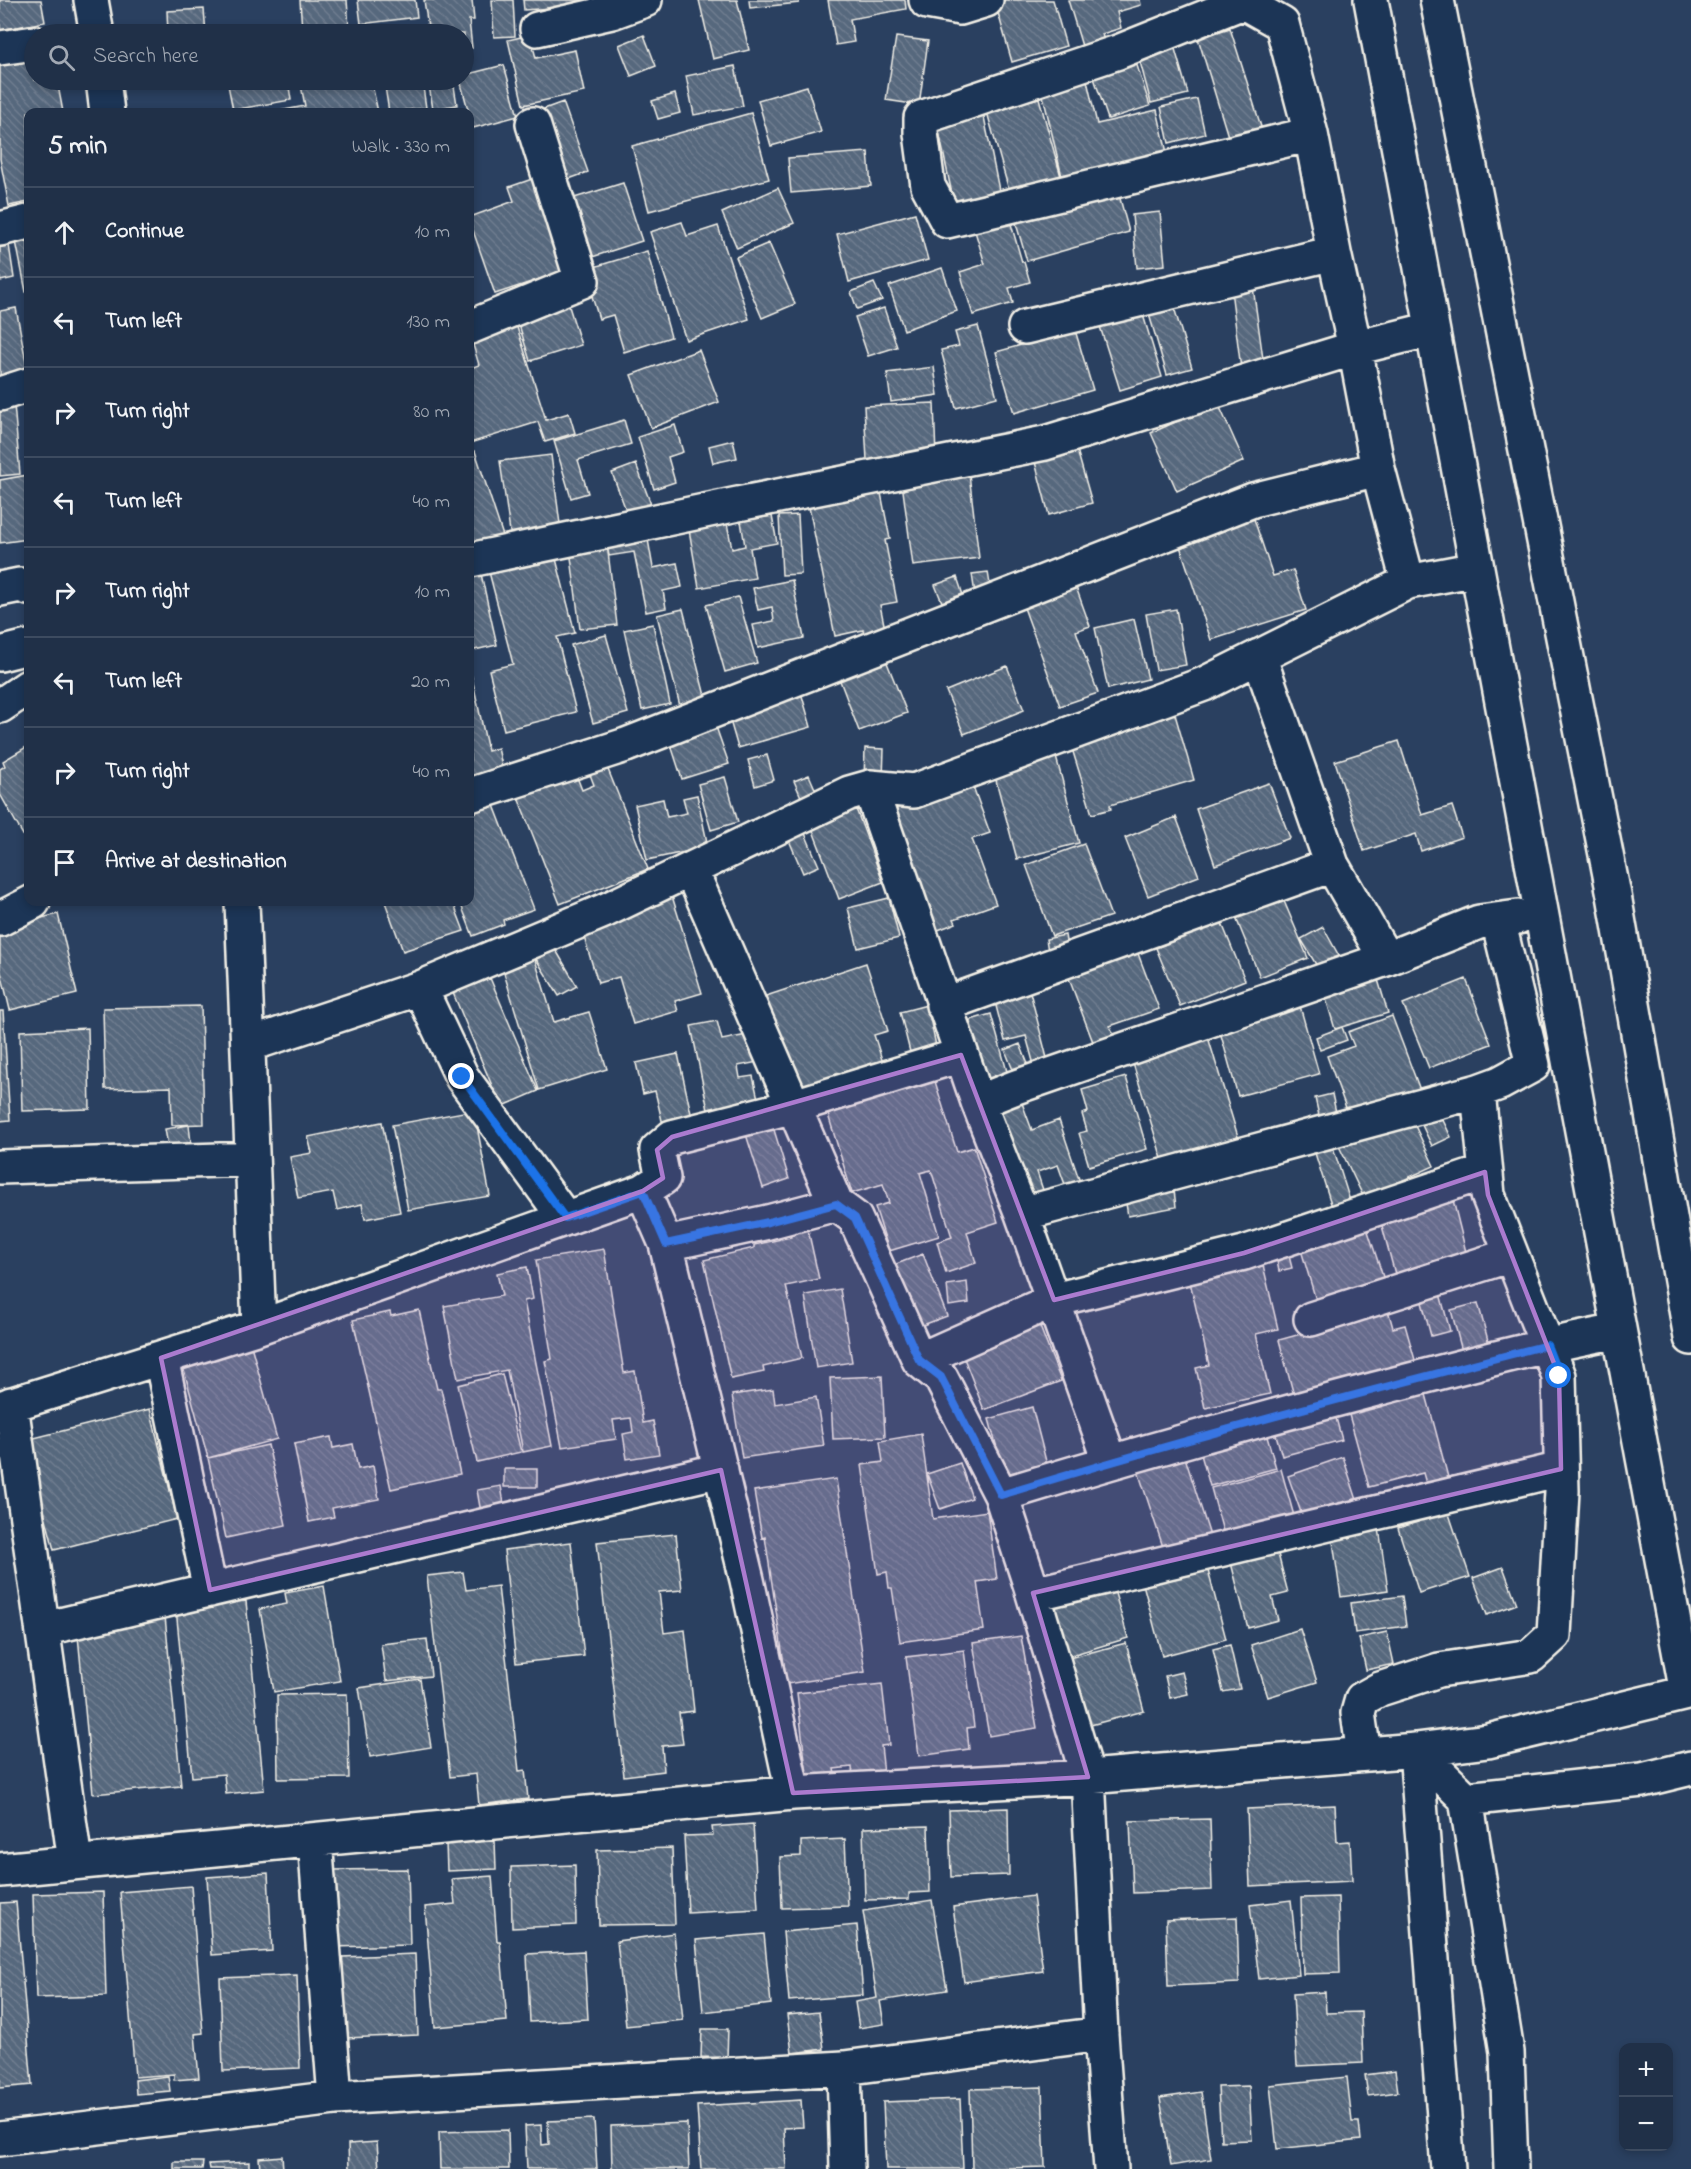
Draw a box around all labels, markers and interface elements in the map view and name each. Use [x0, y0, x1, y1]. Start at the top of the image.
search box [24, 24, 474, 90]
icon: search [45, 41, 78, 74]
text: Search here [93, 41, 198, 73]
text: 5 min [48, 128, 107, 166]
text: Walk · 330 m [352, 133, 450, 162]
icon: ahead [48, 216, 81, 249]
text: Continue [105, 216, 184, 248]
text: 10 m [414, 218, 450, 247]
icon: left [48, 306, 81, 339]
text: Turn left [105, 306, 182, 338]
text: 130 m [406, 308, 450, 337]
icon: right [48, 396, 81, 429]
text: Turn right [105, 396, 190, 428]
text: 80 m [413, 398, 450, 427]
icon: left [48, 486, 81, 519]
text: Turn left [105, 486, 182, 518]
text: 40 m [413, 488, 450, 517]
icon: right [48, 576, 81, 609]
text: Turn right [105, 576, 190, 608]
text: 10 m [414, 578, 450, 607]
icon: left [48, 666, 81, 699]
text: Turn left [105, 666, 182, 698]
text: 20 m [411, 668, 450, 697]
icon: right [48, 756, 81, 789]
text: Turn right [105, 756, 190, 788]
text: 40 m [413, 758, 450, 787]
icon: arrive [48, 846, 81, 879]
text: Arrive at destination [105, 846, 287, 878]
route end [448, 1063, 474, 1089]
route start [1545, 1362, 1571, 1388]
map controls [1619, 2043, 1673, 2151]
button: + [1619, 2043, 1673, 2097]
button: − [1619, 2097, 1673, 2151]

